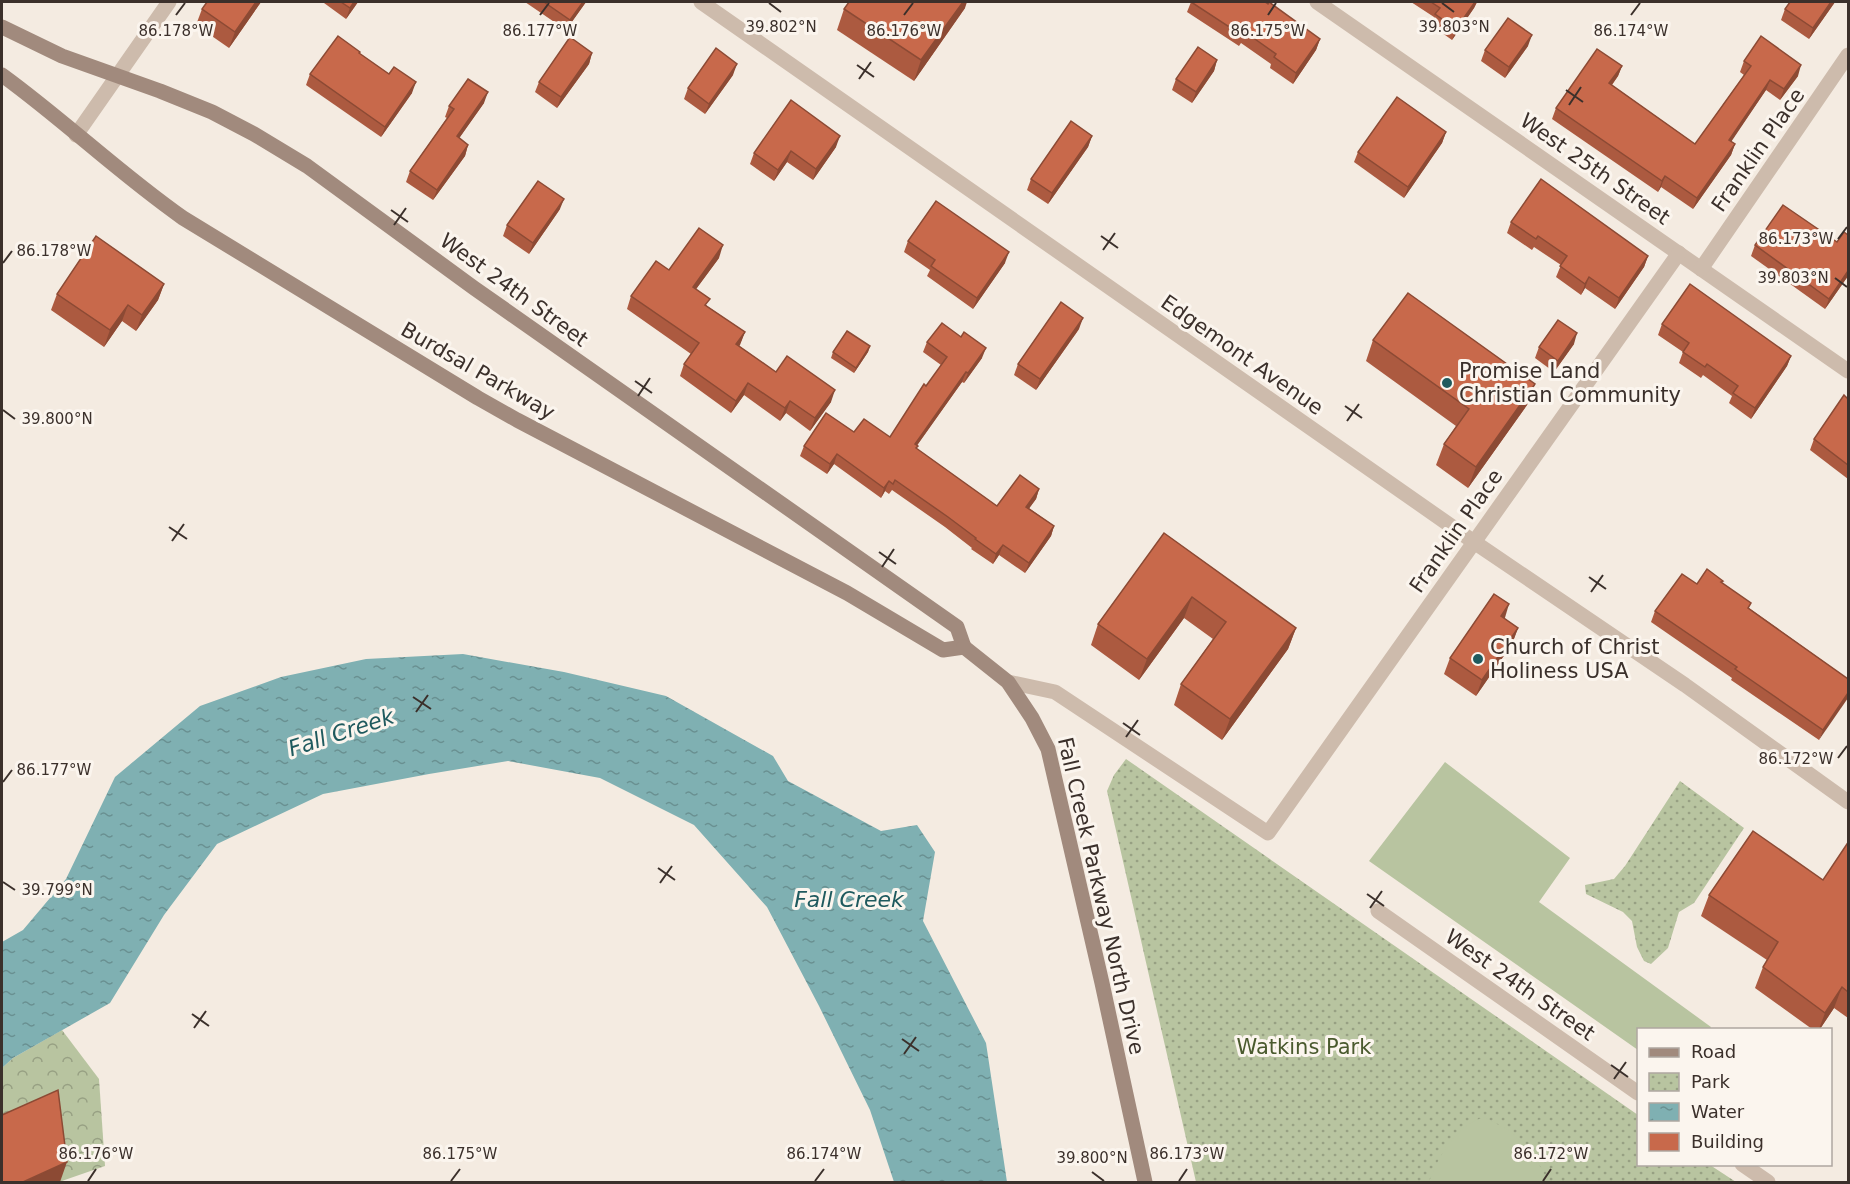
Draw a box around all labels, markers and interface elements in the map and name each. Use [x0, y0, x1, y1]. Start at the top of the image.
text: 39.802°N [745, 18, 817, 36]
text: 39.803°N [1418, 18, 1490, 36]
text: 86.178°W [139, 22, 214, 40]
text: 86.177°W [503, 22, 578, 40]
text: 86.176°W [867, 22, 942, 40]
text: 86.175°W [1231, 22, 1306, 40]
text: 86.174°W [1594, 22, 1669, 40]
street label: Franklin Place [1707, 84, 1809, 216]
street label: West 25th Street [1516, 108, 1674, 230]
street label: West 24th Street [435, 228, 593, 352]
text: 86.173°W [1759, 230, 1834, 248]
text: 86.178°W [17, 242, 92, 260]
text: 39.803°N [1757, 269, 1829, 287]
street label: Edgemont Avenue [1156, 290, 1328, 420]
street label: Burdsal Parkway [397, 317, 559, 425]
place label: Promise Land Christian Community [1459, 359, 1681, 407]
marker: Promise Land Christian Community [1440, 376, 1454, 390]
text: 39.800°N [21, 410, 93, 428]
street label: Franklin Place [1405, 465, 1507, 597]
place label: Church of Christ Holiness USA [1490, 635, 1660, 683]
marker: Church of Christ Holiness USA [1471, 652, 1485, 666]
water label: Fall Creek [285, 703, 398, 761]
street label: Fall Creek Parkway North Drive [1053, 735, 1149, 1057]
text: 86.172°W [1759, 750, 1834, 768]
text: 86.177°W [17, 761, 92, 779]
text: 39.799°N [21, 881, 93, 899]
water label: Fall Creek [794, 887, 905, 912]
street label: West 24th Street [1441, 924, 1599, 1046]
legend [1637, 1028, 1832, 1166]
park label: Watkins Park [1237, 1035, 1372, 1059]
text: Road [1691, 1041, 1736, 1062]
text: Park [1691, 1071, 1730, 1092]
text: Water [1691, 1101, 1745, 1122]
text: Building [1691, 1131, 1764, 1152]
text: 86.176°W [59, 1145, 134, 1163]
text: 86.175°W [423, 1145, 498, 1163]
text: 86.174°W [787, 1145, 862, 1163]
text: 86.173°W [1150, 1145, 1225, 1163]
text: 86.172°W [1514, 1145, 1589, 1163]
text: 39.800°N [1056, 1149, 1128, 1167]

